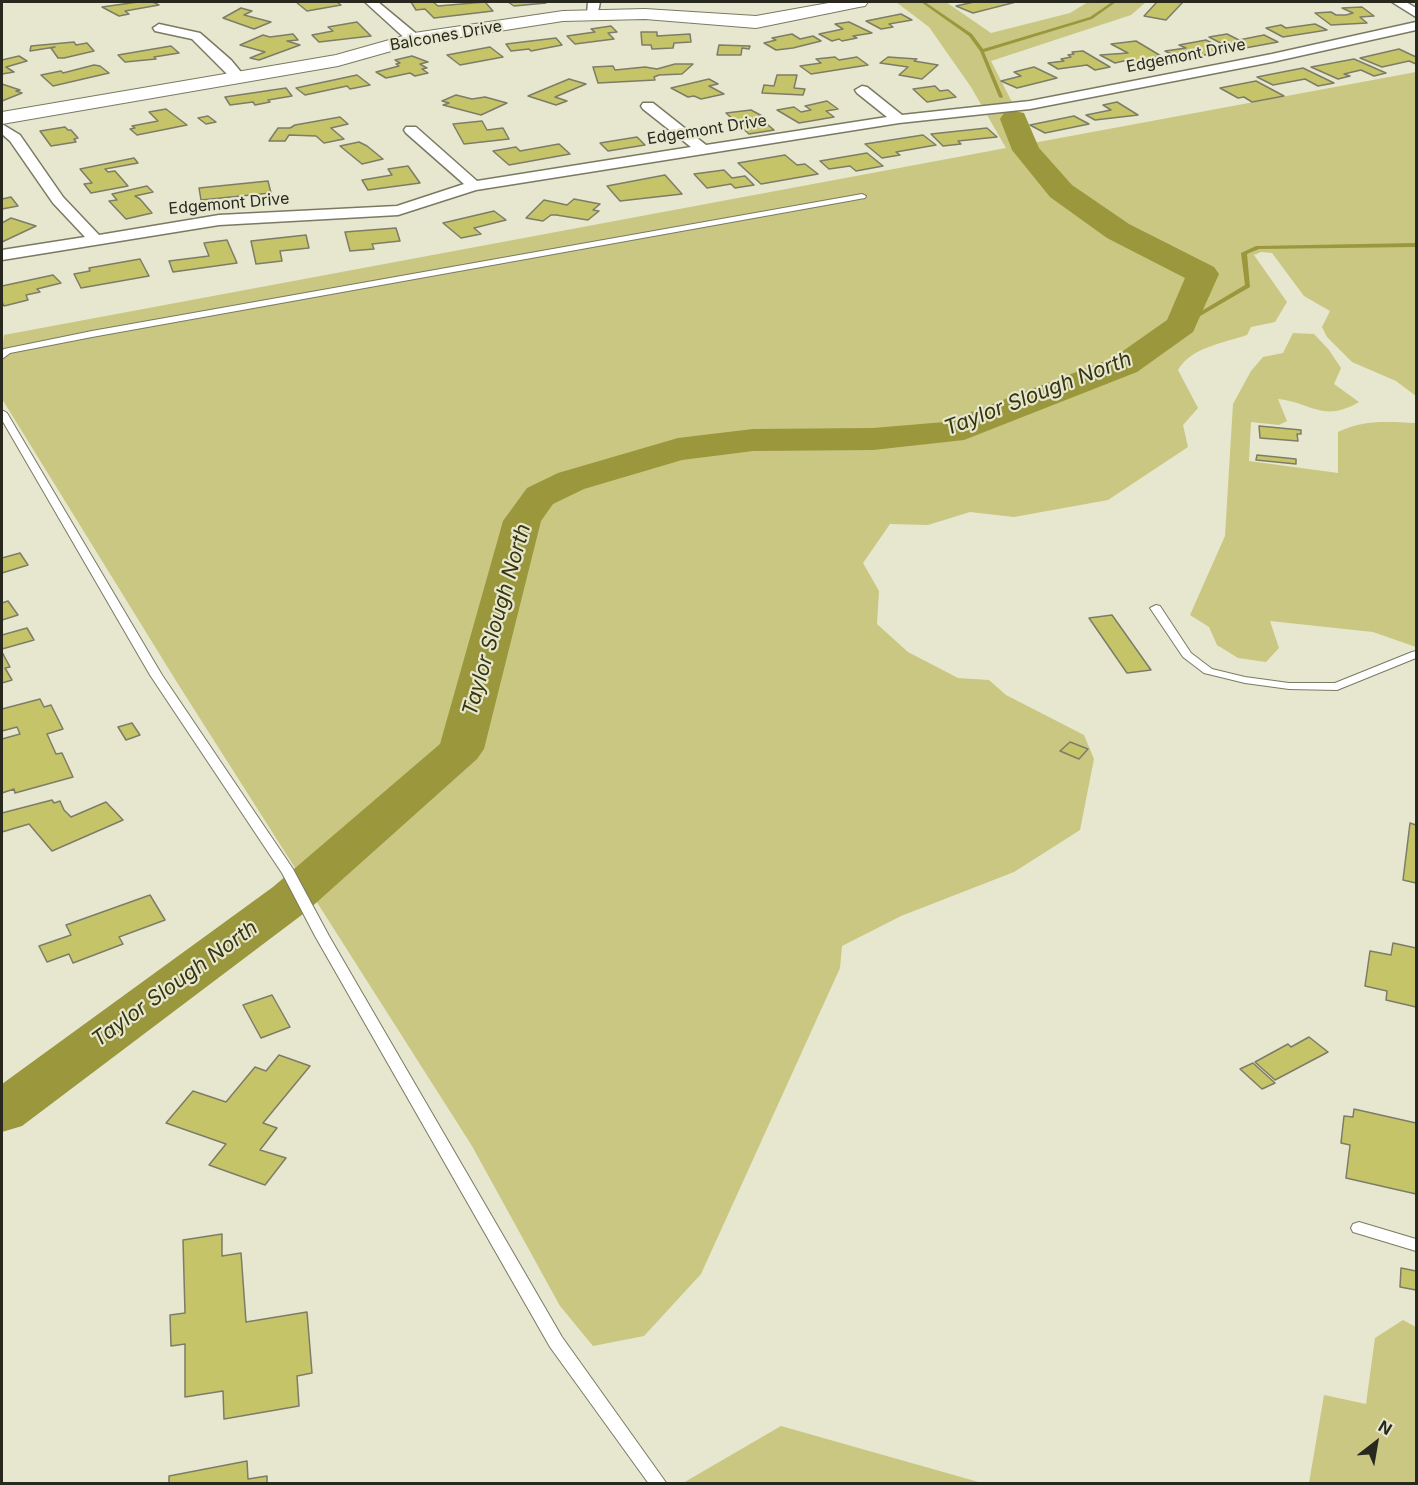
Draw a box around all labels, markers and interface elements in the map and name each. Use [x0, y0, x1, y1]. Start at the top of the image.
street label: Balcones Drive [388, 17, 504, 55]
street label: Edgemont Drive [1125, 35, 1247, 77]
street label: Edgemont Drive [646, 111, 768, 149]
street label: Edgemont Drive [168, 189, 290, 219]
water label: Taylor Slough North [941, 347, 1135, 441]
water label: Taylor Slough North [458, 521, 536, 719]
water label: Taylor Slough North [87, 915, 263, 1053]
north arrow [1346, 1413, 1406, 1473]
text: N [1375, 1416, 1396, 1439]

